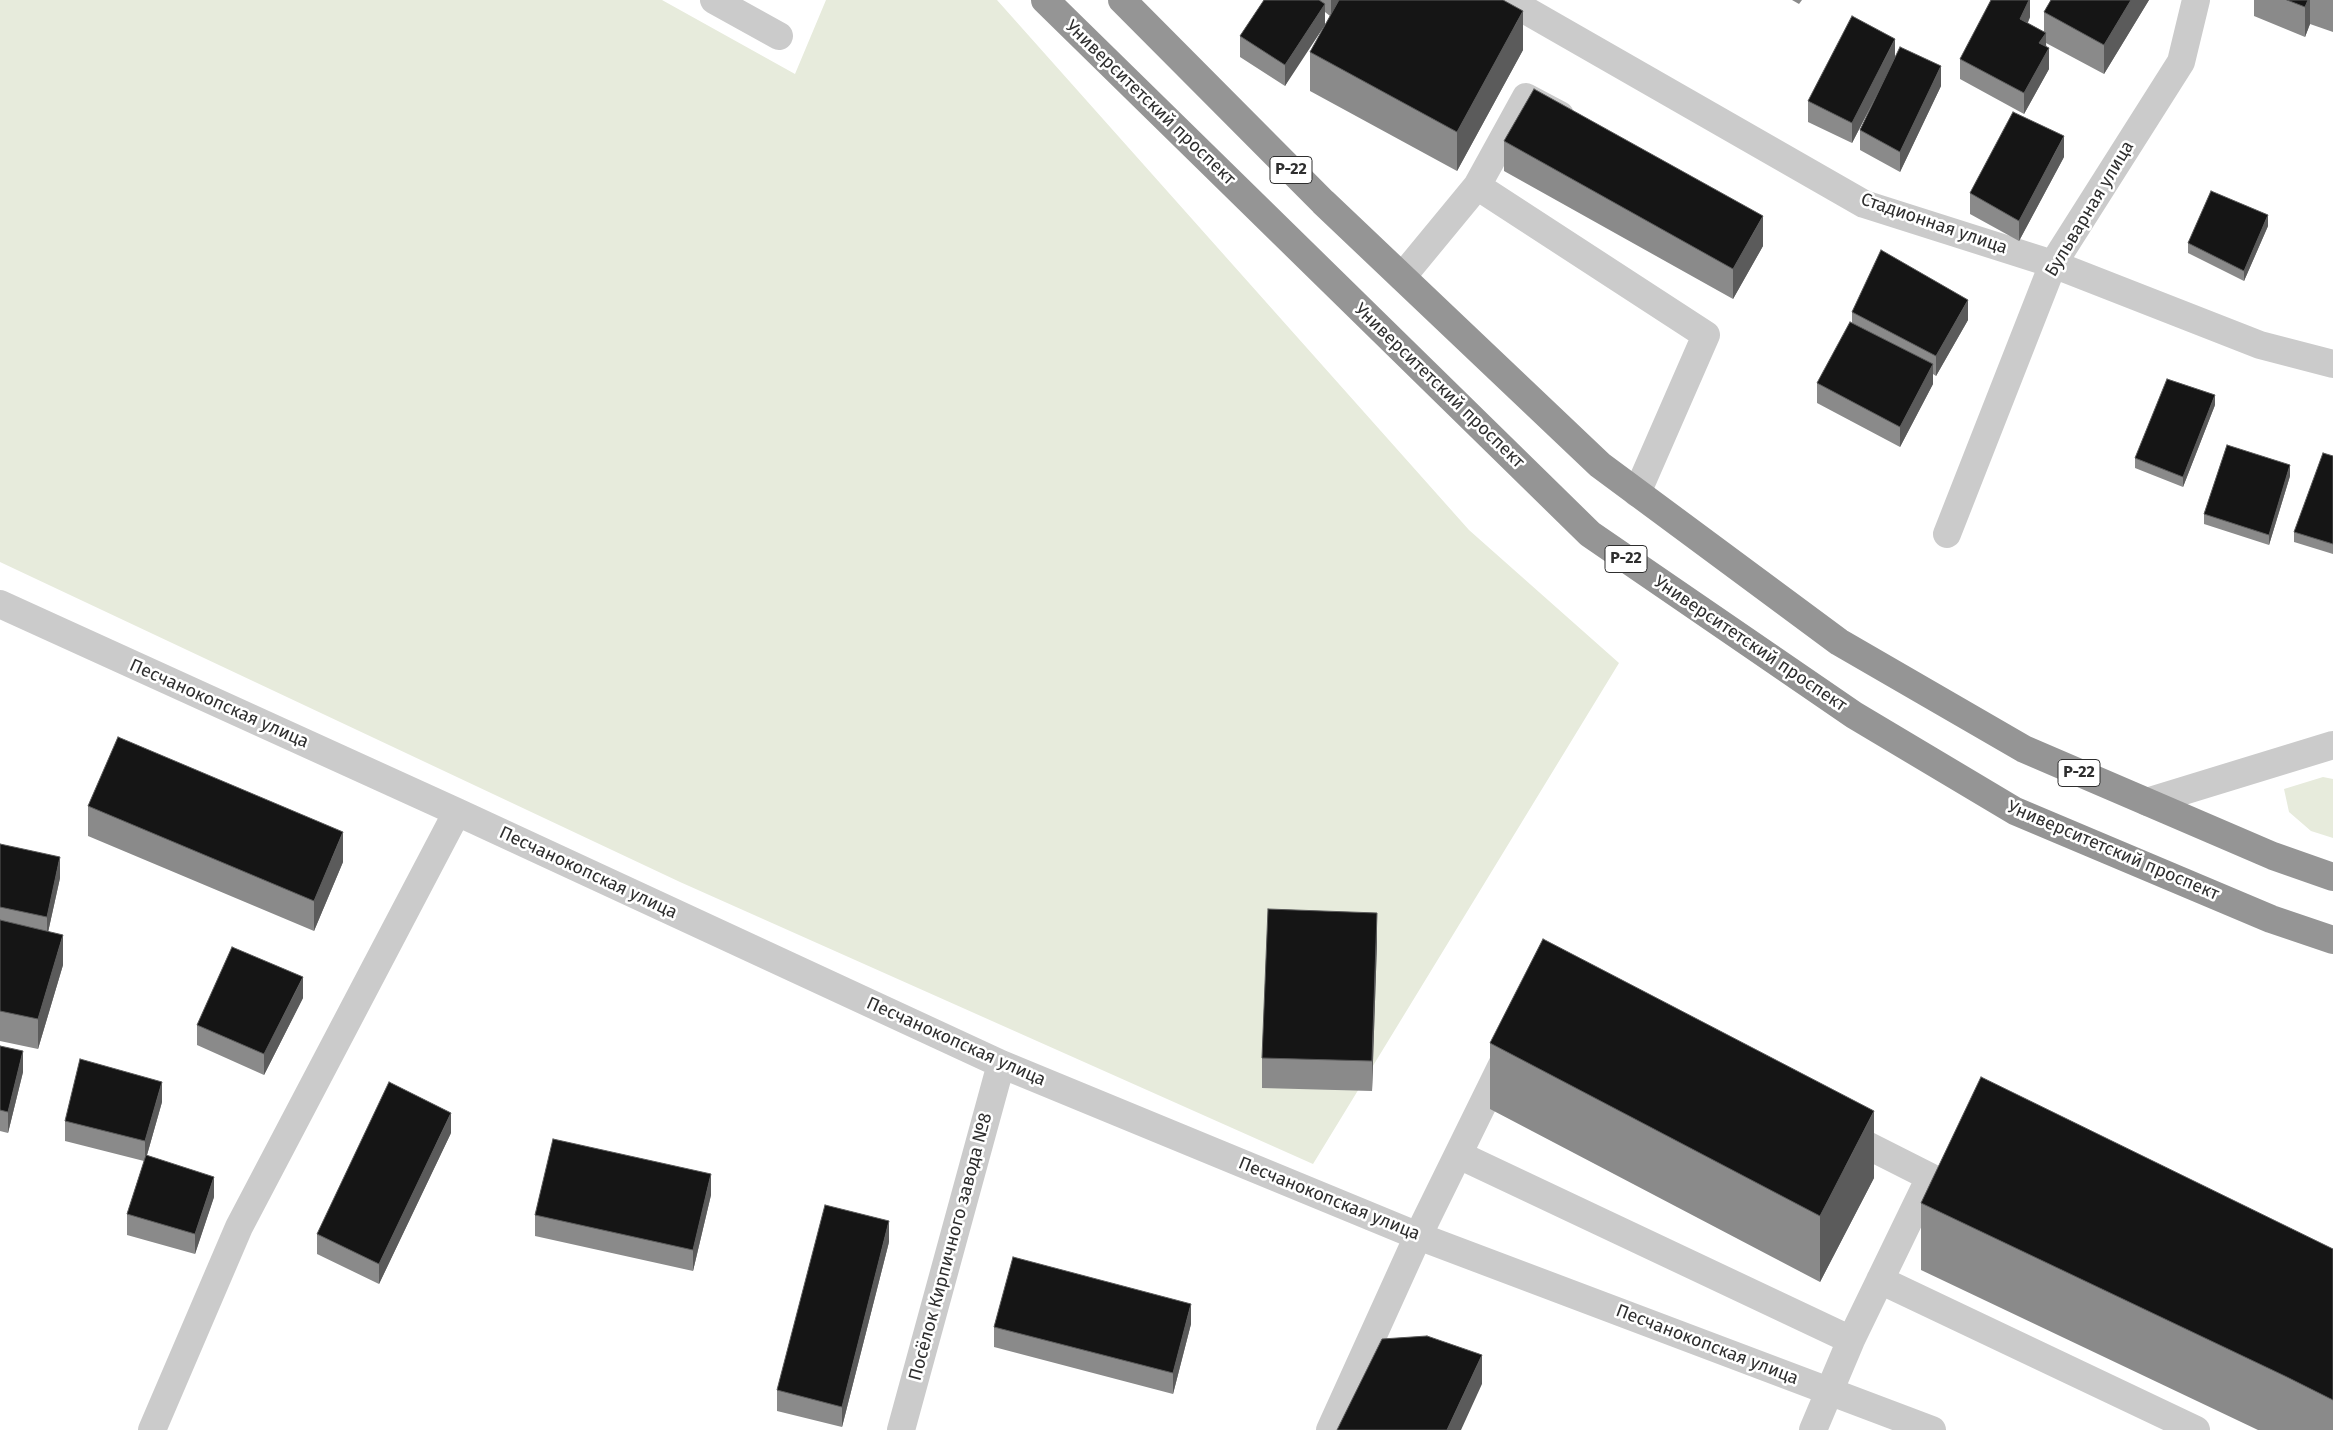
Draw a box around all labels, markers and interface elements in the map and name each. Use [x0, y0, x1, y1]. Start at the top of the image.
street label: Университетский проспект [1061, 16, 1239, 190]
street label: Бульварная улица [2041, 137, 2139, 281]
road number: Р-22 [1270, 156, 1312, 184]
street label: Стадионная улица [1858, 189, 2010, 259]
street label: Университетский проспект [1350, 299, 1528, 473]
road number: Р-22 [1605, 546, 1647, 572]
street label: Университетский проспект [1649, 571, 1851, 717]
street label: Песчанокопская улица [126, 655, 312, 753]
road number: Р-22 [2058, 760, 2100, 786]
street label: Университетский проспект [2004, 797, 2222, 905]
street label: Песчанокопская улица [496, 822, 680, 924]
street label: Песчанокопская улица [863, 993, 1049, 1091]
street label: Посёлок Кирпичного завода №8 [905, 1111, 997, 1383]
street label: Песчанокопская улица [1235, 1153, 1423, 1245]
street label: Песчанокопская улица [1613, 1300, 1801, 1390]

